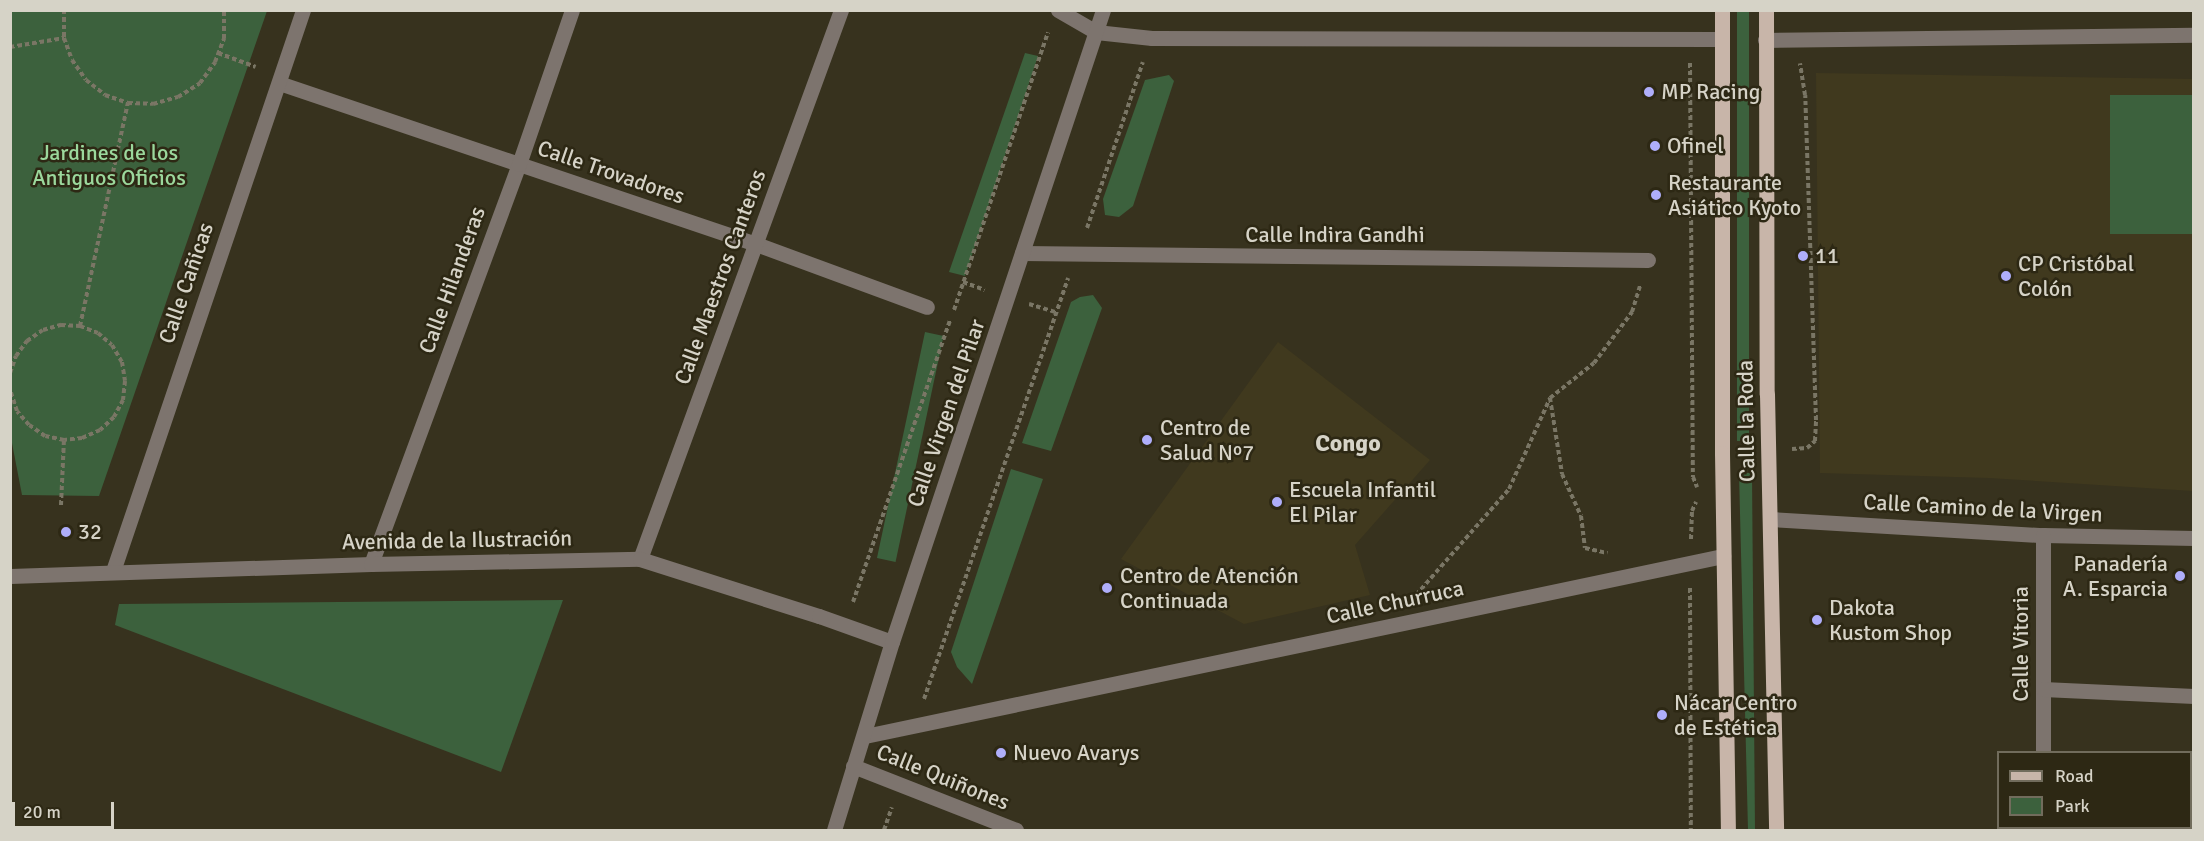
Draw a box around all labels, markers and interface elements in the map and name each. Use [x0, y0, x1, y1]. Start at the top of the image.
place label: MP Racing [1661, 79, 1760, 105]
marker: MP Racing [1642, 85, 1656, 99]
place label: Ofinel [1667, 133, 1724, 159]
street label: Calle Trovadores [534, 134, 688, 210]
park label: Jardines de los Antiguos Oficios [32, 139, 186, 190]
marker: Ofinel [1648, 139, 1662, 153]
street label: Calle Maestros Canteros [669, 166, 771, 388]
place label: Restaurante Asiático Kyoto [1668, 169, 1801, 220]
marker: Restaurante Asiático Kyoto [1649, 188, 1663, 202]
street label: Calle Hilanderas [413, 203, 491, 357]
street label: Calle Cañicas [153, 219, 219, 347]
street label: Calle Indira Gandhi [1245, 222, 1425, 248]
place label: 11 [1815, 243, 1839, 269]
marker: 11 [1796, 249, 1810, 263]
place label: CP Cristóbal Colón [2018, 250, 2134, 302]
marker: CP Cristóbal Colón [1999, 269, 2013, 283]
street label: Calle Virgen del Pilar [901, 316, 991, 510]
street label: Calle la Roda [1732, 360, 1760, 482]
place label: Centro de Salud Nº7 [1160, 414, 1254, 466]
district label: Congo [1315, 430, 1381, 458]
marker: Centro de Salud Nº7 [1138, 431, 1156, 449]
place label: Escuela Infantil El Pilar [1289, 476, 1436, 528]
street label: Calle Camino de la Virgen [1863, 489, 2103, 527]
marker: Escuela Infantil El Pilar [1270, 495, 1284, 509]
place label: 32 [78, 519, 102, 545]
marker: 32 [59, 525, 73, 539]
street label: Avenida de la Ilustración [342, 525, 572, 555]
place label: Panadería A. Esparcia [2063, 550, 2168, 602]
place label: Centro de Atención Continuada [1120, 562, 1299, 614]
marker: Panadería A. Esparcia [2173, 569, 2187, 583]
street label: Calle Churruca [1324, 575, 1466, 629]
marker: Centro de Atención Continuada [1098, 579, 1116, 597]
street label: Calle Vitoria [2008, 586, 2034, 702]
place label: Dakota Kustom Shop [1829, 594, 1952, 646]
marker: Dakota Kustom Shop [1810, 613, 1824, 627]
place label: Nácar Centro de Estética [1674, 689, 1797, 740]
marker: Nácar Centro de Estética [1655, 708, 1669, 722]
street label: Calle Quiñones [873, 738, 1013, 816]
place label: Nuevo Avarys [1013, 740, 1139, 766]
marker: Nuevo Avarys [994, 746, 1008, 760]
legend [1997, 751, 2192, 829]
text: Road [2055, 765, 2094, 787]
scale bar [15, 790, 117, 828]
text: Park [2055, 795, 2090, 817]
text: 20 m [23, 801, 61, 823]

